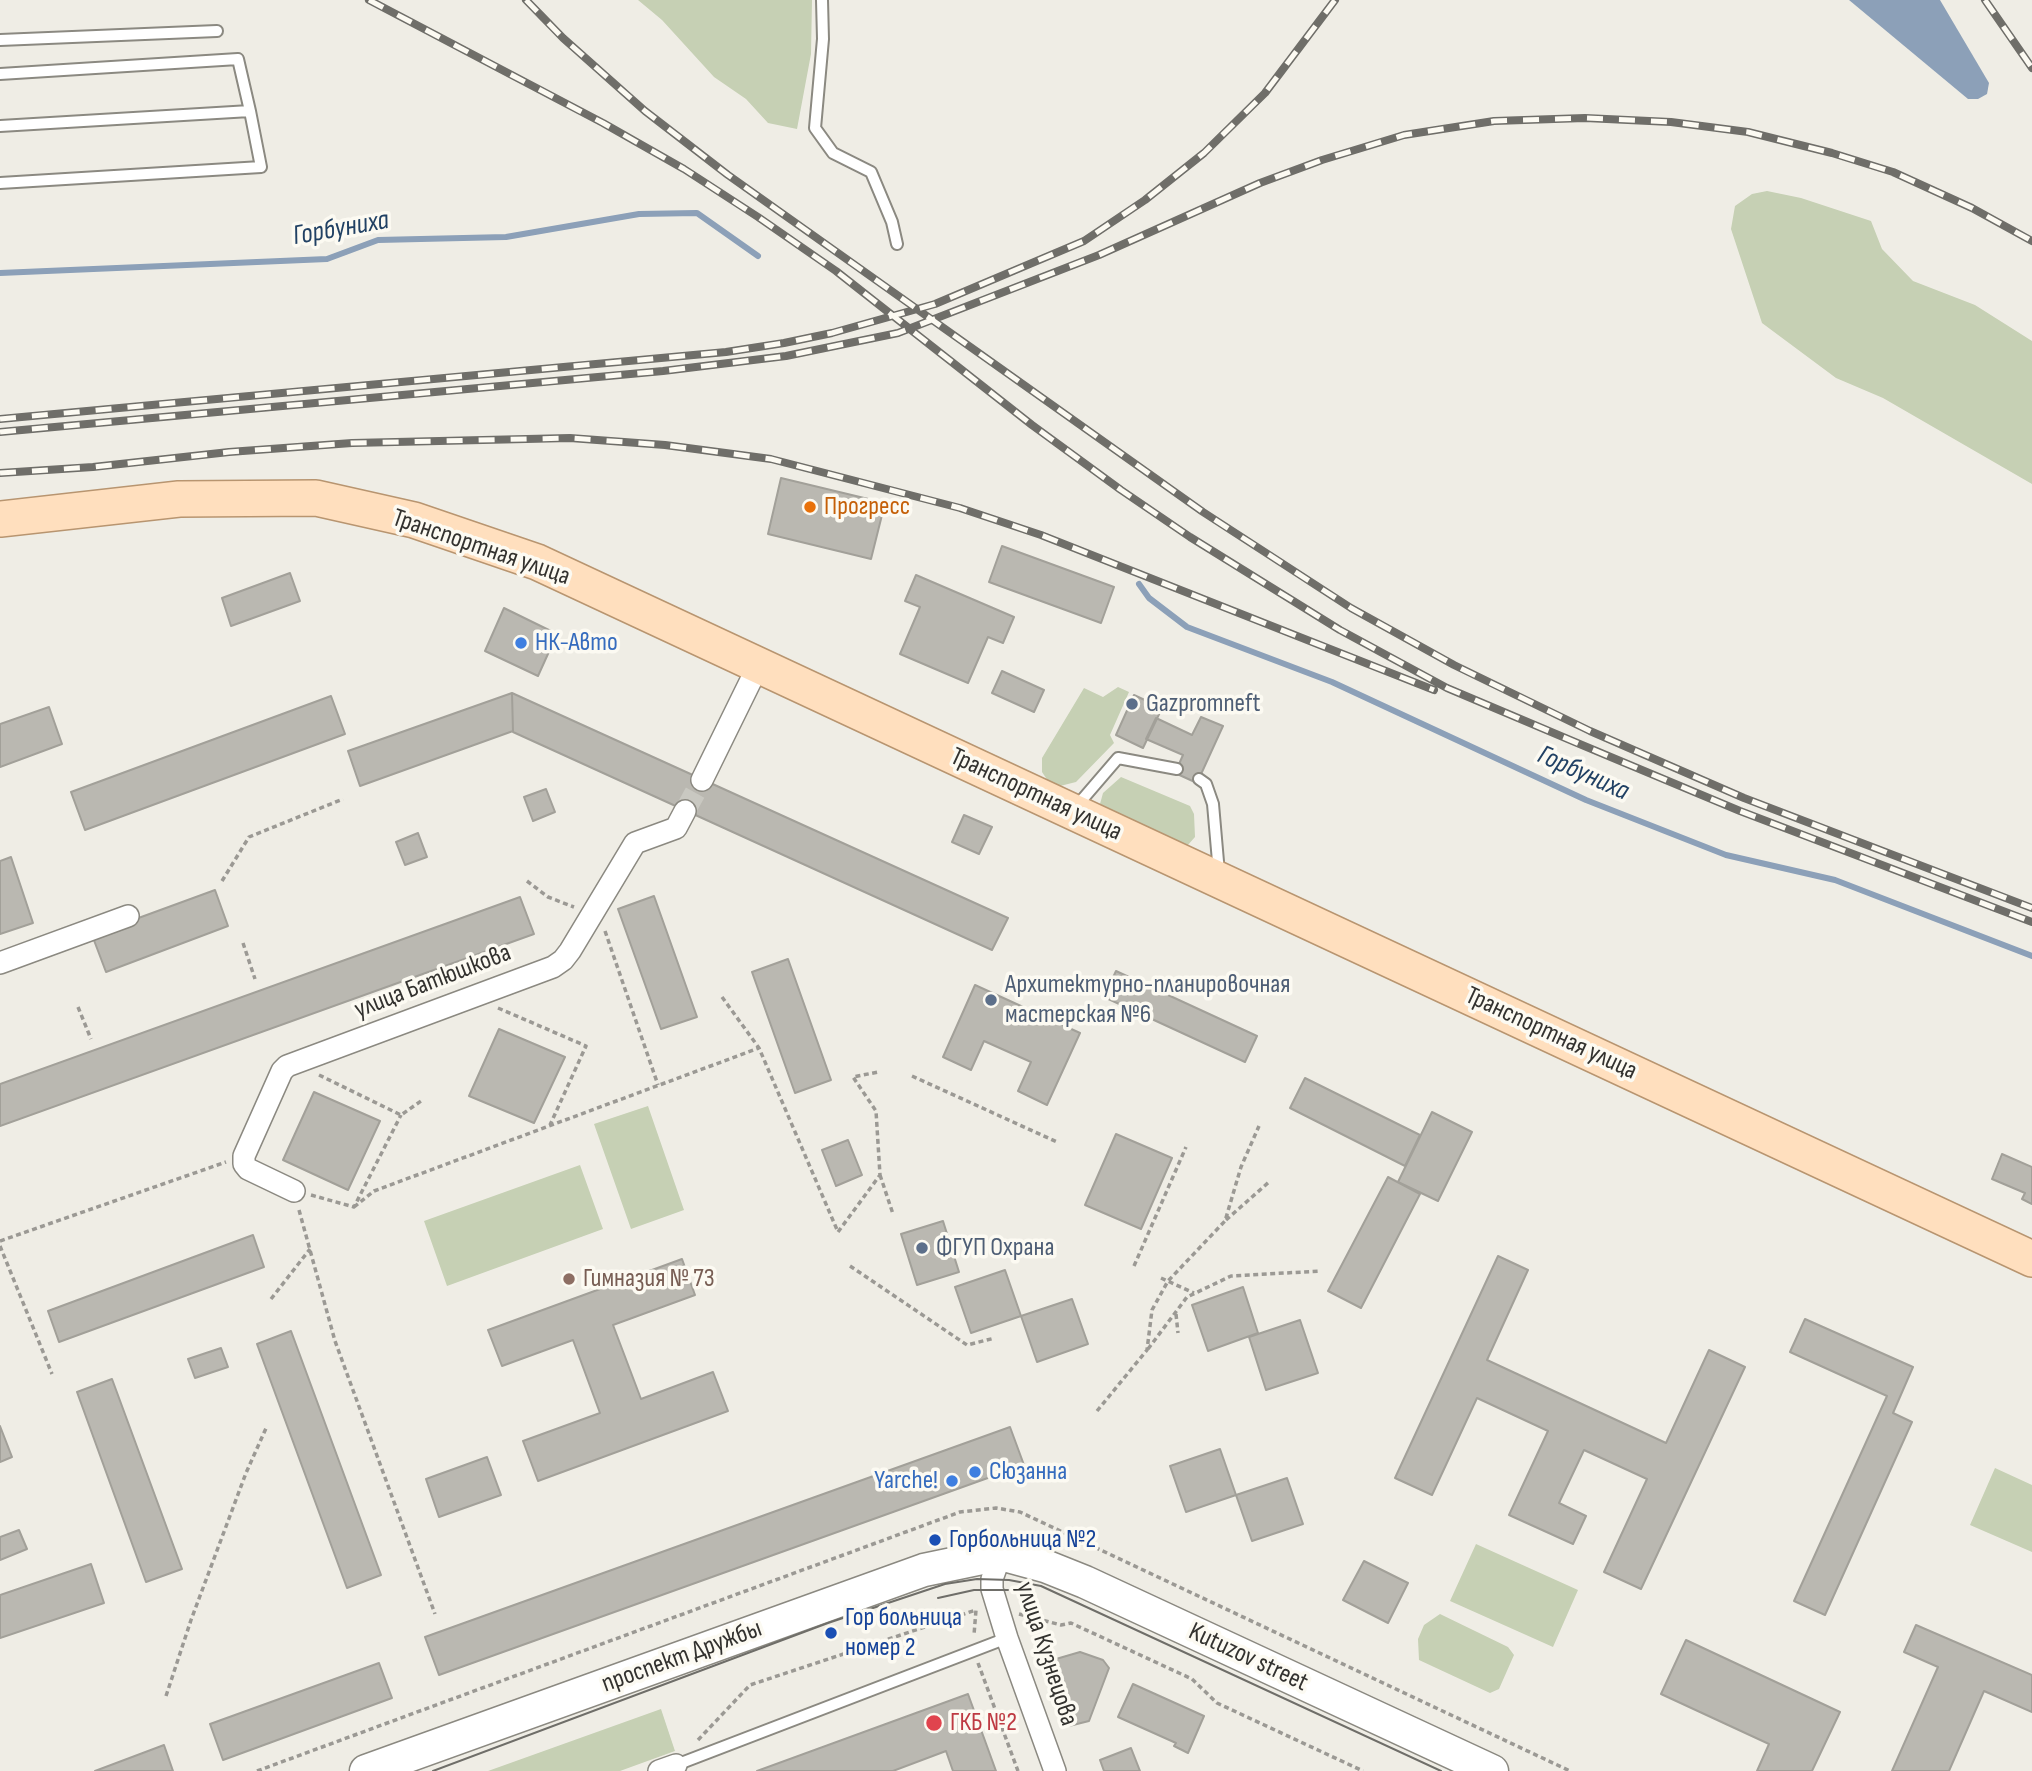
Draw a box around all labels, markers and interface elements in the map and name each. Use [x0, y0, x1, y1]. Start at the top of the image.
water label: Горбуниха [290, 204, 392, 254]
place label: Прогресс [824, 491, 910, 523]
marker: Прогресс [802, 499, 818, 515]
street label: Транспортная улица [388, 503, 574, 593]
place label: НК-Авто [535, 627, 618, 659]
marker: НК-Авто [513, 635, 529, 651]
place label: Gazpromneft [1146, 688, 1260, 720]
marker: Gazpromneft [1124, 696, 1140, 712]
water label: Горбуниха [1532, 739, 1634, 809]
street label: Транспортная улица [945, 742, 1127, 848]
street label: улица Батюшкова [350, 938, 516, 1026]
place label: Архитектурно-планировочная мастерская №6 [1005, 969, 1291, 1030]
street label: Транспортная улица [1460, 981, 1642, 1087]
marker: Архитектурно-планировочная мастерская №6 [983, 992, 999, 1008]
place label: ФГУП Охрана [936, 1232, 1054, 1264]
marker: ФГУП Охрана [914, 1240, 930, 1256]
place label: Гимназия № 73 [583, 1263, 715, 1295]
marker: Гимназия № 73 [561, 1271, 577, 1287]
place label: Сюзанна [989, 1456, 1067, 1488]
marker: Сюзанна [967, 1464, 983, 1480]
place label: Yarche! [874, 1465, 938, 1497]
marker: Yarche! [944, 1473, 960, 1489]
place label: Горбольница №2 [949, 1524, 1096, 1556]
marker: Горбольница №2 [927, 1532, 943, 1548]
street label: улица Кузнецова [1008, 1578, 1084, 1730]
place label: Гор больница номер 2 [845, 1602, 962, 1664]
street label: проспект Дружбы [598, 1614, 766, 1700]
street label: Kutuzov street [1183, 1617, 1313, 1699]
marker: Гор больница номер 2 [823, 1625, 839, 1641]
place label: ГКБ №2 [950, 1707, 1017, 1739]
marker: ГКБ №2 [924, 1713, 944, 1733]

